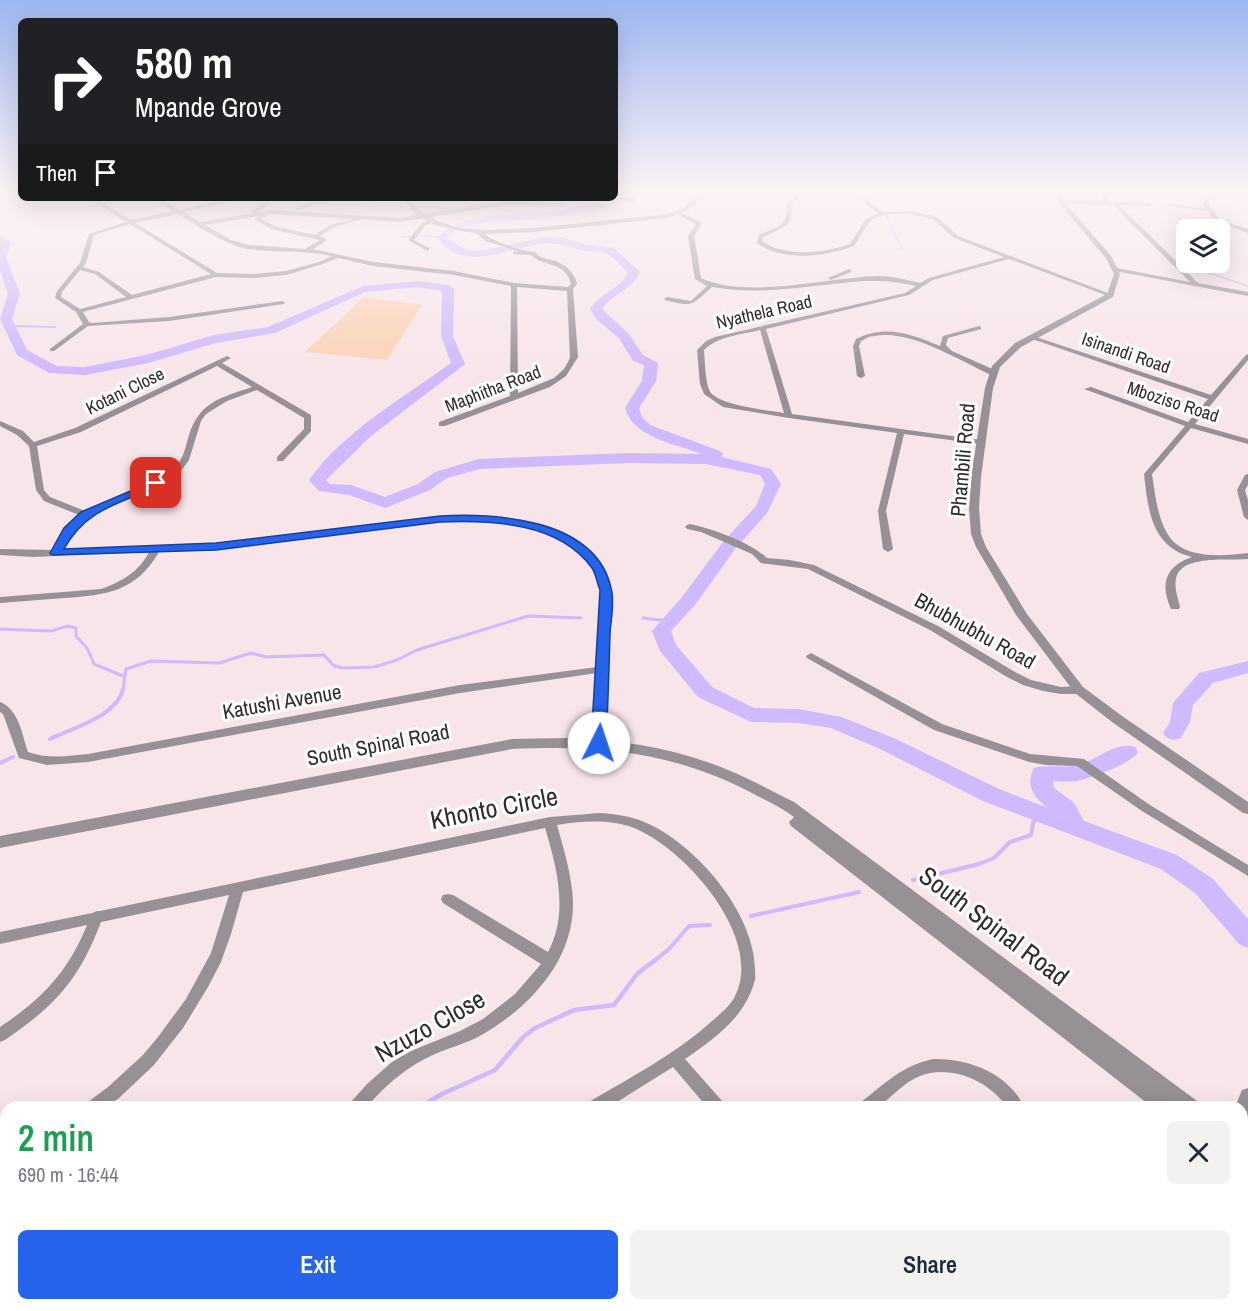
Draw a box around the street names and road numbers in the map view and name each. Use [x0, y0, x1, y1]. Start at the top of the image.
street label: Nyathela Road [714, 288, 814, 335]
street label: Isinandi Road [1079, 326, 1174, 379]
street label: Maphitha Road [441, 359, 544, 418]
street label: Kotani Close [81, 361, 168, 420]
street label: Mboziso Road [1124, 375, 1222, 428]
street label: Phambili Road [943, 402, 982, 518]
street label: Bhubhubhu Road [910, 585, 1041, 676]
street label: Katushi Avenue [220, 677, 344, 726]
street label: South Spinal Road [304, 716, 452, 773]
street label: Khonto Circle [427, 778, 561, 837]
street label: South Spinal Road [912, 858, 1076, 993]
street label: Nzuzo Close [368, 981, 491, 1070]

